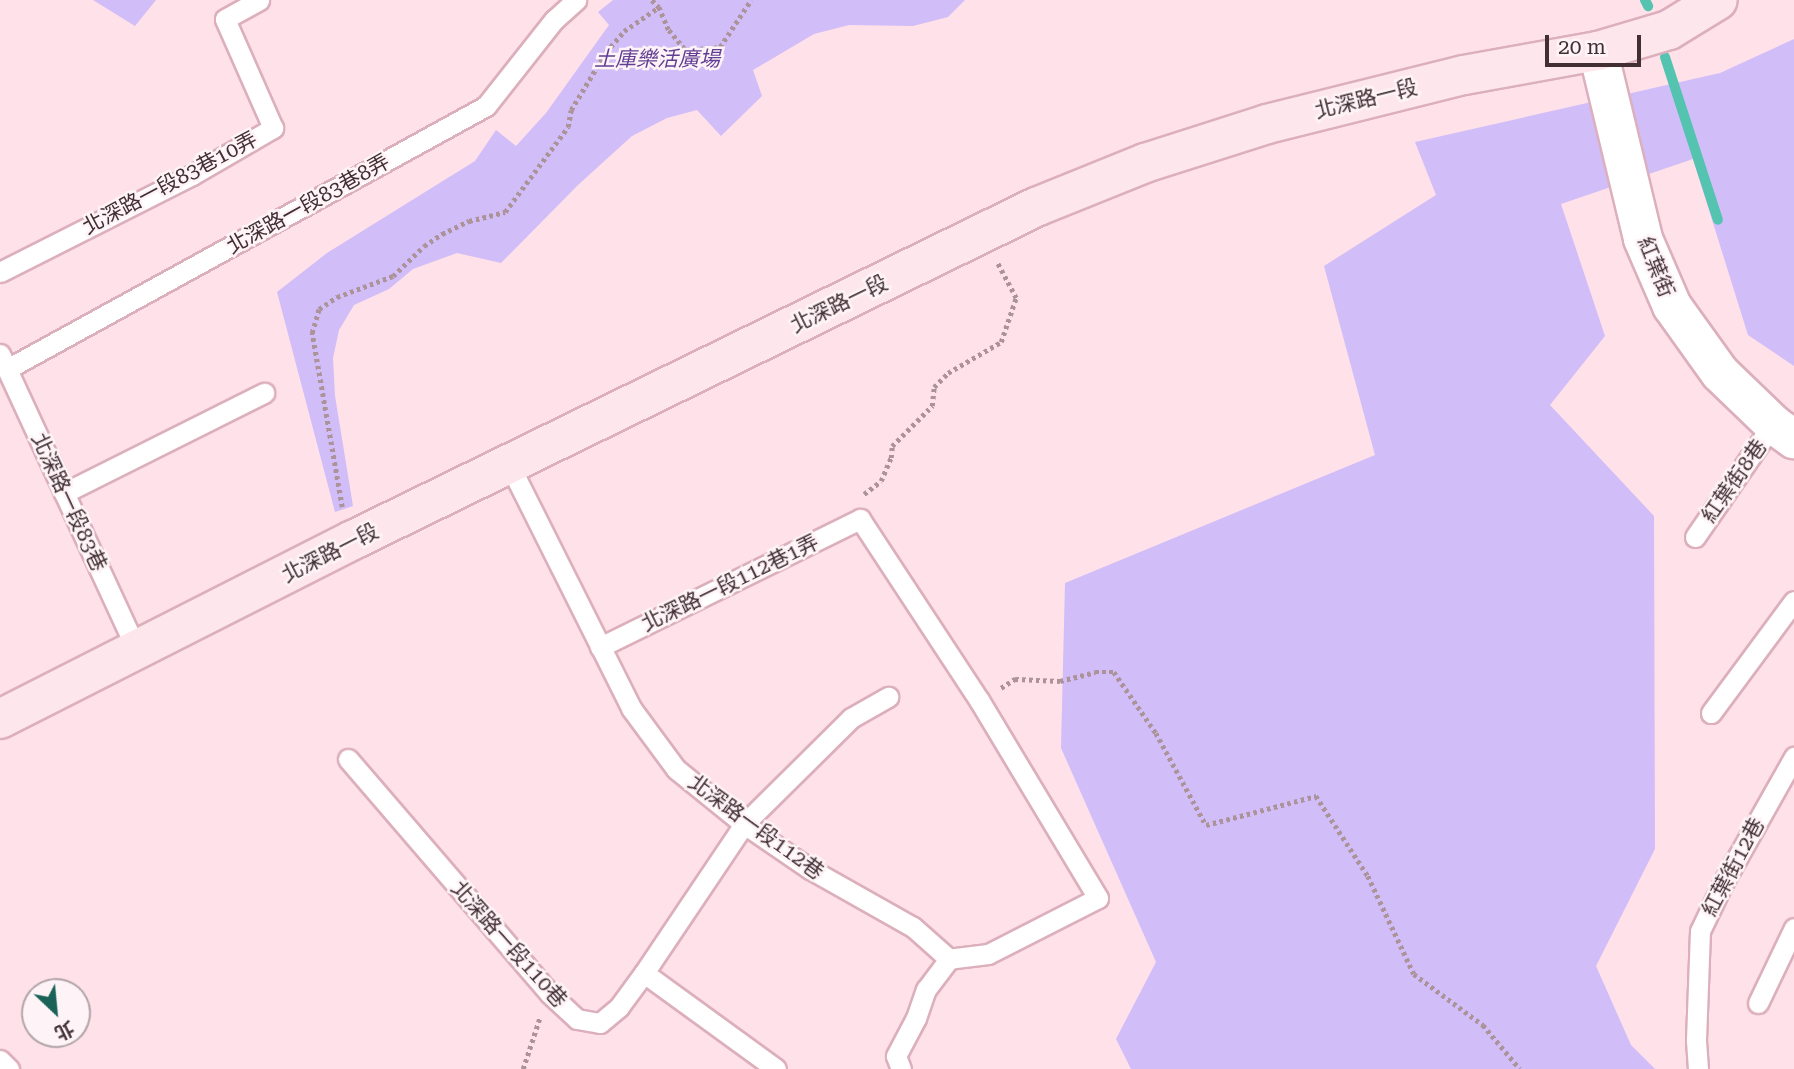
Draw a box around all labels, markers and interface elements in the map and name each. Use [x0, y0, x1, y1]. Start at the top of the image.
scale bar [1549, 21, 1645, 65]
text: 20 m [1558, 35, 1606, 59]
park label: 土庫樂活廣場 [594, 46, 720, 72]
street label: 北深路一段 [1312, 74, 1420, 124]
street label: 北深路一段83巷10弄 [78, 126, 262, 240]
street label: 北深路一段83巷8弄 [222, 149, 394, 259]
street label: 紅葉街 [1633, 233, 1679, 301]
street label: 北深路一段 [786, 270, 892, 338]
street label: 北深路一段83巷 [26, 429, 112, 575]
street label: 紅葉街8巷 [1696, 435, 1772, 527]
street label: 北深路一段 [278, 518, 382, 588]
street label: 北深路一段112巷1弄 [637, 529, 823, 637]
street label: 北深路一段112巷 [683, 769, 829, 885]
street label: 紅葉街12巷 [1697, 814, 1769, 920]
street label: 北深路一段110巷 [446, 876, 572, 1012]
north arrow [21, 978, 91, 1048]
text: 北 [51, 1016, 78, 1045]

